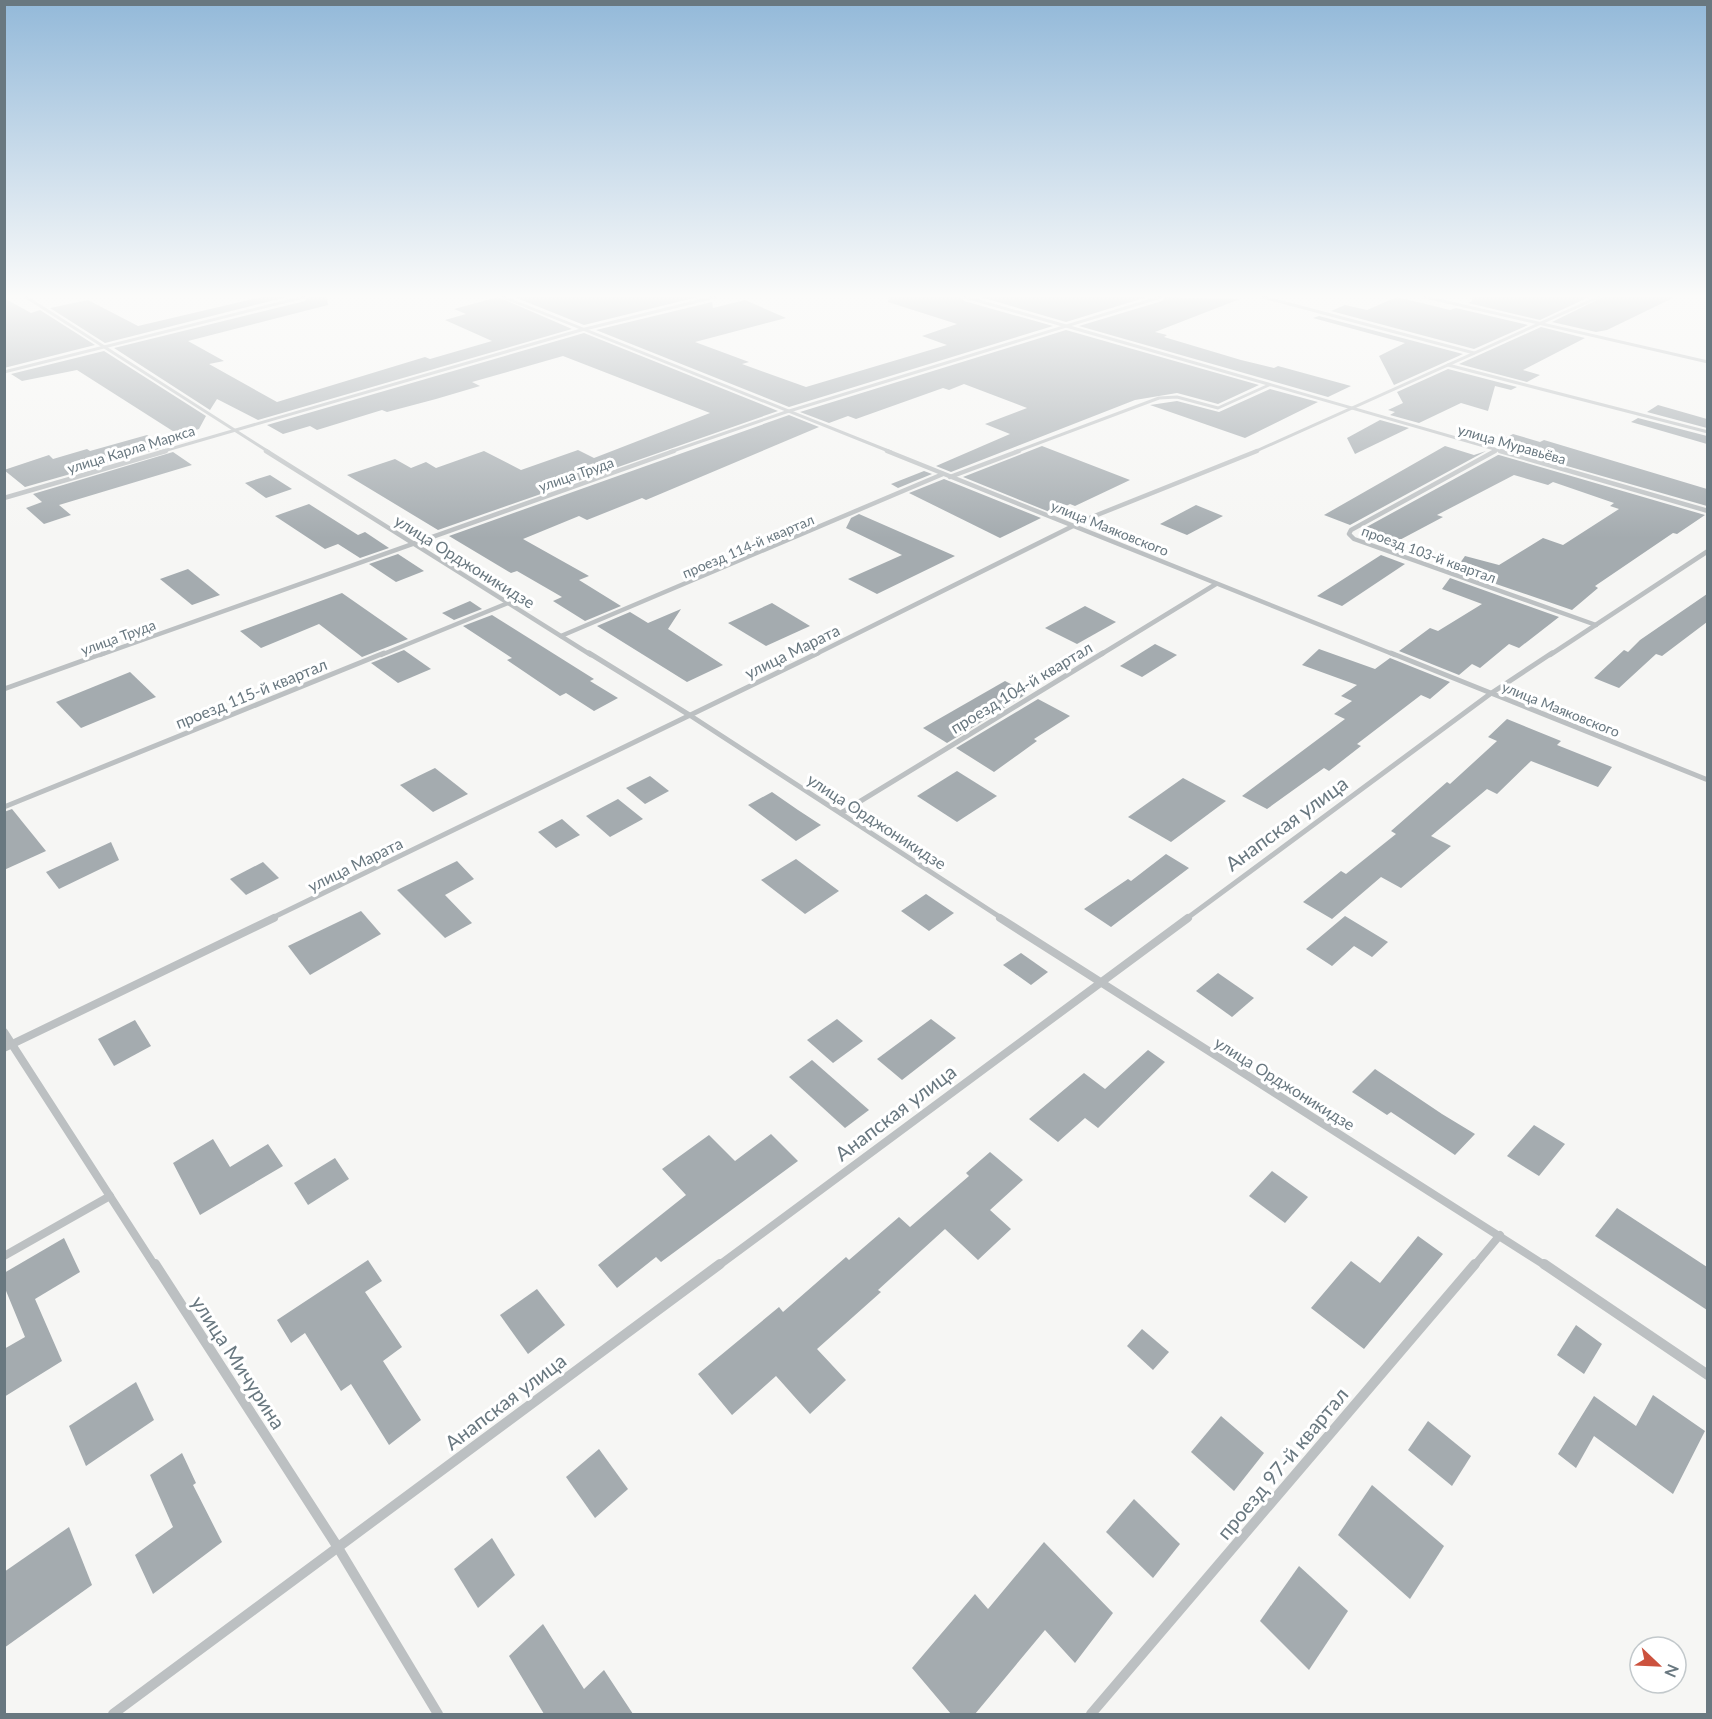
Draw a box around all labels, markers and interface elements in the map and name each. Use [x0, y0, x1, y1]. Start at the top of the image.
street label: улица Муравьёва [1456, 420, 1568, 468]
street label: улица Карла Маркса [65, 421, 197, 477]
street label: улица Труда [536, 453, 616, 495]
street label: улица Маяковского [1049, 497, 1171, 559]
street label: улица Орджоникидзе [391, 510, 539, 612]
street label: проезд 114-й квартал [679, 510, 817, 582]
street label: проезд 103-й квартал [1360, 522, 1498, 586]
street label: улица Труда [78, 616, 158, 658]
street label: улица Марата [742, 620, 842, 682]
street label: проезд 104-й квартал [947, 637, 1095, 737]
street label: проезд 115-й квартал [172, 654, 330, 732]
street label: улица Маяковского [1500, 678, 1622, 740]
street label: улица Орджоникидзе [804, 769, 950, 873]
street label: Анапская улица [1220, 771, 1352, 875]
street label: улица Марата [305, 833, 405, 895]
street label: улица Орджоникидзе [1211, 1032, 1359, 1134]
street label: Анапская улица [830, 1059, 960, 1165]
street label: улица Мичурина [187, 1291, 291, 1433]
street label: Анапская улица [440, 1348, 570, 1454]
street label: проезд 97-й квартал [1211, 1382, 1353, 1544]
north arrow [1628, 1635, 1688, 1695]
text: N [1661, 1662, 1683, 1680]

